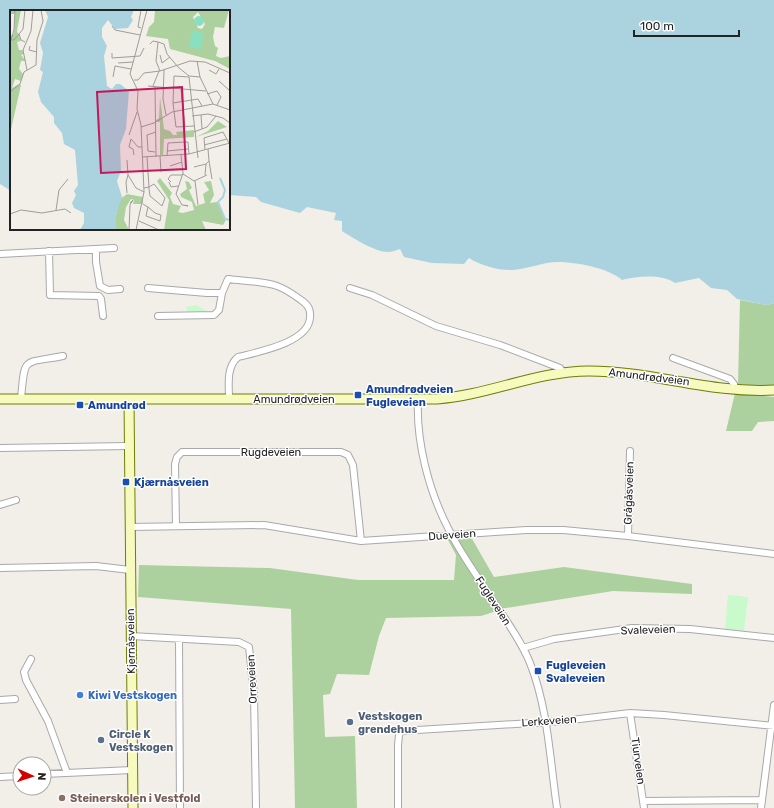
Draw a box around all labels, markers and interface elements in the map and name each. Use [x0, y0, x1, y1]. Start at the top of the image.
inset map [10, 10, 230, 230]
scale bar [634, 12, 739, 38]
text: 100 m [640, 19, 674, 33]
street label: Amundrødveien [608, 366, 690, 388]
place label: Amundrødveien Fugleveien [366, 383, 453, 409]
marker: Amundrødveien Fugleveien [353, 390, 363, 400]
street label: Amundrødveien [253, 393, 335, 406]
place label: Amundrød [88, 399, 146, 412]
marker: Amundrød [75, 400, 85, 410]
street label: Rugdeveien [241, 446, 301, 459]
street label: Grågåsveien [621, 461, 637, 525]
place label: Kjærnåsveien [134, 476, 209, 489]
marker: Kjærnåsveien [121, 477, 131, 487]
street label: Dueveien [428, 527, 476, 543]
street label: Fugleveien [472, 574, 514, 628]
street label: Kjernåsveien [124, 608, 138, 674]
street label: Svaleveien [620, 623, 676, 637]
street label: Orreveien [244, 654, 260, 704]
place label: Fugleveien Svaleveien [546, 659, 606, 685]
marker: Fugleveien Svaleveien [533, 666, 543, 676]
place label: Kiwi Vestskogen [88, 689, 177, 702]
marker: Kiwi Vestskogen [75, 690, 85, 700]
place label: Vestskogen grendehus [358, 710, 422, 736]
street label: Lerkeveien [521, 713, 577, 729]
marker: Vestskogen grendehus [345, 717, 355, 727]
place label: Circle K Vestskogen [109, 728, 173, 754]
marker: Circle K Vestskogen [96, 735, 106, 745]
street label: Tiurveien [628, 737, 648, 785]
north arrow [12, 756, 52, 796]
text: N [35, 772, 48, 781]
place label: Steinerskolen i Vestfold [70, 792, 200, 805]
marker: Steinerskolen i Vestfold [57, 793, 67, 803]

